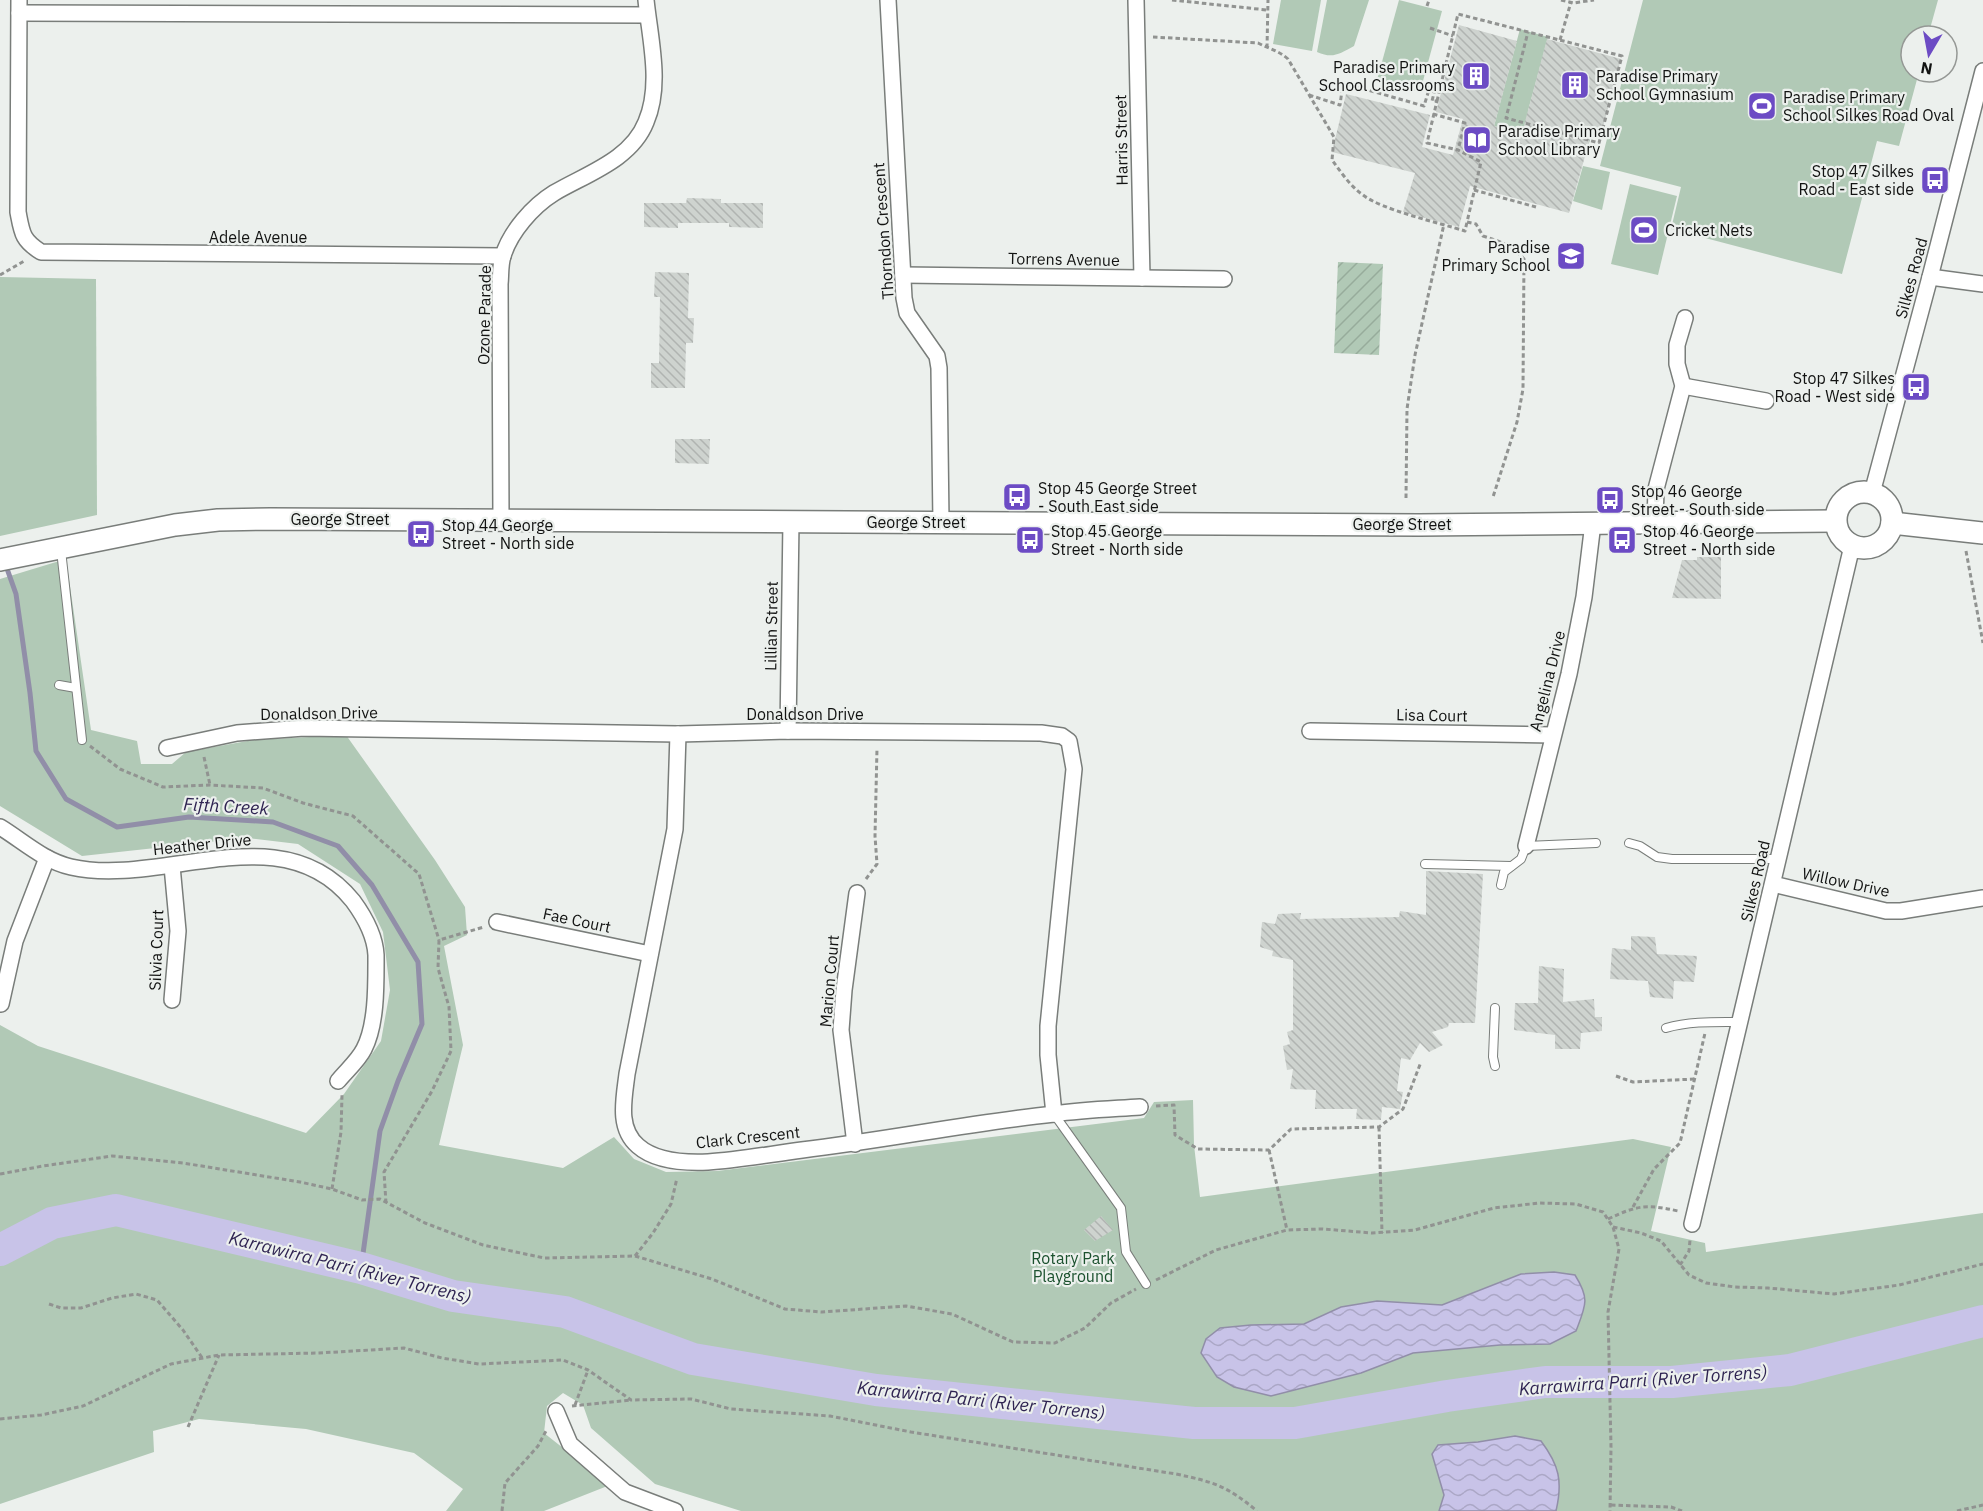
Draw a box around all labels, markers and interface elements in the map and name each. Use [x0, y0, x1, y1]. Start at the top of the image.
north arrow [1899, 24, 1959, 84]
place label: Paradise Primary School Classrooms [1319, 57, 1455, 95]
text: N [1919, 58, 1934, 80]
building icon: Paradise Primary School Classrooms [1460, 60, 1492, 92]
place label: Paradise Primary School Gymnasium [1596, 66, 1734, 104]
building icon: Paradise Primary School Gymnasium [1559, 69, 1591, 101]
place label: Paradise Primary School Silkes Road Oval [1783, 87, 1954, 125]
sports icon: Paradise Primary School Silkes Road Oval [1746, 90, 1778, 122]
street label: Harris Street [1110, 94, 1132, 186]
place label: Paradise Primary School Library [1498, 121, 1620, 159]
library icon: Paradise Primary School Library [1461, 124, 1493, 156]
place label: Stop 47 Silkes Road - East side [1798, 161, 1914, 199]
street label: Thorndon Crescent [868, 162, 898, 300]
bus stop icon: Stop 47 Silkes Road - East side [1919, 164, 1951, 196]
sports icon: Cricket Nets [1628, 214, 1660, 246]
place label: Cricket Nets [1665, 220, 1753, 240]
street label: Adele Avenue [209, 227, 308, 247]
street label: Silkes Road [1891, 235, 1931, 321]
place label: Paradise Primary School [1442, 237, 1550, 275]
school or university icon: Paradise Primary School [1555, 240, 1587, 272]
street label: Torrens Avenue [1008, 248, 1120, 270]
street label: Ozone Parade [473, 265, 495, 365]
place label: Stop 47 Silkes Road - West side [1775, 368, 1895, 406]
bus stop icon: Stop 47 Silkes Road - West side [1900, 371, 1932, 403]
place label: Stop 45 George Street - South East side [1038, 478, 1197, 516]
bus stop icon: Stop 45 George Street - South East side [1001, 481, 1033, 513]
place label: Stop 46 George Street - South side [1631, 481, 1765, 519]
bus stop icon: Stop 46 George Street - South side [1594, 484, 1626, 516]
street label: George Street [290, 509, 390, 529]
street label: George Street [866, 512, 966, 532]
street label: George Street [1352, 514, 1452, 534]
place label: Stop 44 George Street - North side [442, 515, 575, 553]
bus stop icon: Stop 44 George Street - North side [405, 518, 437, 550]
place label: Stop 45 George Street - North side [1051, 521, 1184, 559]
place label: Stop 46 George Street - North side [1643, 521, 1776, 559]
bus stop icon: Stop 45 George Street - North side [1014, 524, 1046, 556]
bus stop icon: Stop 46 George Street - North side [1606, 524, 1638, 556]
street label: Lillian Street [760, 581, 782, 671]
street label: Angelina Drive [1525, 628, 1569, 734]
street label: Donaldson Drive [260, 702, 378, 724]
street label: Donaldson Drive [746, 704, 864, 724]
street label: Lisa Court [1396, 704, 1468, 726]
water label: Fifth Creek [183, 792, 270, 820]
street label: Heather Drive [152, 829, 252, 859]
street label: Silkes Road [1736, 838, 1774, 924]
street label: Willow Drive [1800, 863, 1892, 901]
street label: Fae Court [541, 903, 613, 937]
street label: Silvia Court [145, 909, 167, 991]
street label: Marion Court [815, 934, 843, 1028]
street label: Clark Crescent [695, 1122, 801, 1152]
water label: Karrawirra Parri (River Torrens) [226, 1226, 474, 1308]
park label: Rotary Park Playground [1031, 1248, 1115, 1286]
water label: Karrawirra Parri (River Torrens) [1518, 1360, 1768, 1400]
water label: Karrawirra Parri (River Torrens) [856, 1376, 1106, 1424]

